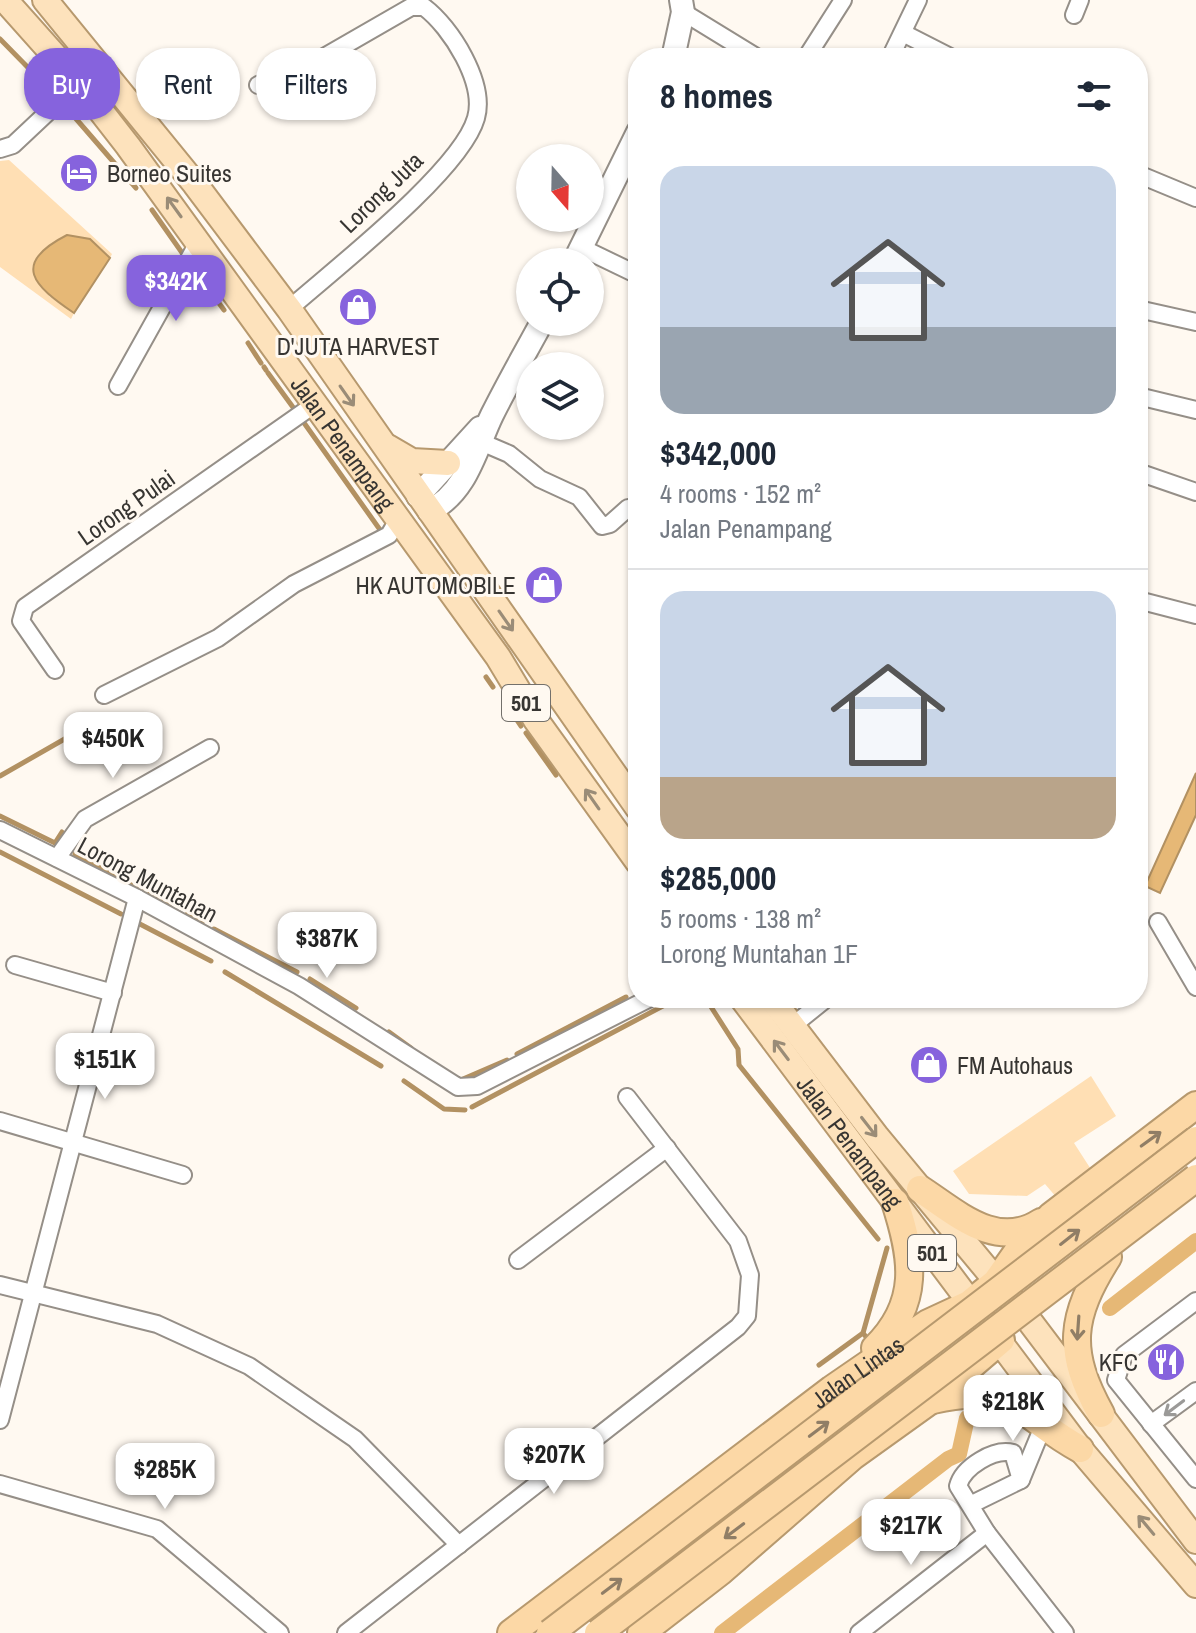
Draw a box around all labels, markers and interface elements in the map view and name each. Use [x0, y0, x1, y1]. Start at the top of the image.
chip: Buy [24, 48, 120, 120]
chip: Rent [136, 48, 240, 120]
chip: Filters [256, 48, 376, 120]
text: 8 homes [660, 73, 773, 119]
icon: filters [1072, 74, 1116, 118]
street label: Lorong Juta [332, 144, 430, 240]
north arrow [516, 144, 604, 232]
map controls [516, 144, 604, 440]
hotel icon: Borneo Suites [58, 152, 100, 194]
place label: Borneo Suites [107, 157, 232, 189]
one-way arrow [166, 197, 182, 219]
icon: home [816, 218, 960, 362]
button: locate [516, 248, 604, 336]
pin: $342K [120, 255, 232, 323]
text: $342K [145, 263, 207, 298]
shop icon: D'JUTA HARVEST [337, 286, 379, 328]
place label: D'JUTA HARVEST [277, 330, 439, 362]
button: layers [516, 352, 604, 440]
street label: Jalan Penampang [284, 370, 403, 517]
one-way arrow [339, 384, 355, 406]
text: $342,000 [660, 430, 776, 476]
street label: Lorong Pulai [71, 462, 181, 552]
text: 4 rooms · 152 m² [660, 476, 821, 511]
text: Jalan Penampang [660, 511, 832, 546]
shop icon: HK AUTOMOBILE [523, 564, 565, 606]
place label: HK AUTOMOBILE [356, 569, 516, 601]
one-way arrow [498, 609, 514, 631]
icon: home [816, 643, 960, 787]
road number: 501 [502, 685, 550, 721]
pin: $450K [57, 712, 169, 780]
text: $450K [82, 720, 144, 755]
one-way arrow [584, 789, 600, 811]
street label: Lorong Muntahan [72, 829, 224, 929]
text: $285,000 [660, 855, 776, 901]
text: 5 rooms · 138 m² [660, 901, 821, 936]
pin: $387K [271, 912, 383, 980]
text: $387K [296, 920, 358, 955]
text: Lorong Muntahan 1F [660, 936, 858, 971]
pin: $151K [49, 1033, 161, 1101]
one-way arrow [772, 1040, 789, 1062]
text: $151K [74, 1041, 136, 1076]
shop icon: FM Autohaus [908, 1044, 950, 1086]
place label: FM Autohaus [957, 1049, 1073, 1081]
street label: Jalan Penampang [790, 1069, 910, 1215]
one-way arrow [860, 1116, 877, 1137]
one-way arrow [1139, 1130, 1161, 1147]
one-way arrow [1059, 1229, 1081, 1246]
road number: 501 [908, 1235, 956, 1271]
one-way arrow [1070, 1314, 1085, 1341]
street label: Jalan Lintas [805, 1328, 910, 1415]
restaurant icon: KFC [1145, 1341, 1187, 1383]
place label: KFC [1099, 1346, 1138, 1378]
pin: $218K [957, 1375, 1069, 1443]
text: $218K [982, 1383, 1044, 1418]
one-way arrow [1163, 1399, 1185, 1416]
one-way arrow [808, 1421, 830, 1438]
pin: $207K [498, 1428, 610, 1496]
text: $207K [523, 1436, 585, 1471]
pin: $285K [109, 1443, 221, 1511]
text: $285K [134, 1451, 196, 1486]
pin: $217K [855, 1499, 967, 1567]
text: $217K [880, 1507, 942, 1542]
one-way arrow [1137, 1515, 1155, 1536]
one-way arrow [723, 1523, 745, 1539]
one-way arrow [601, 1577, 622, 1594]

